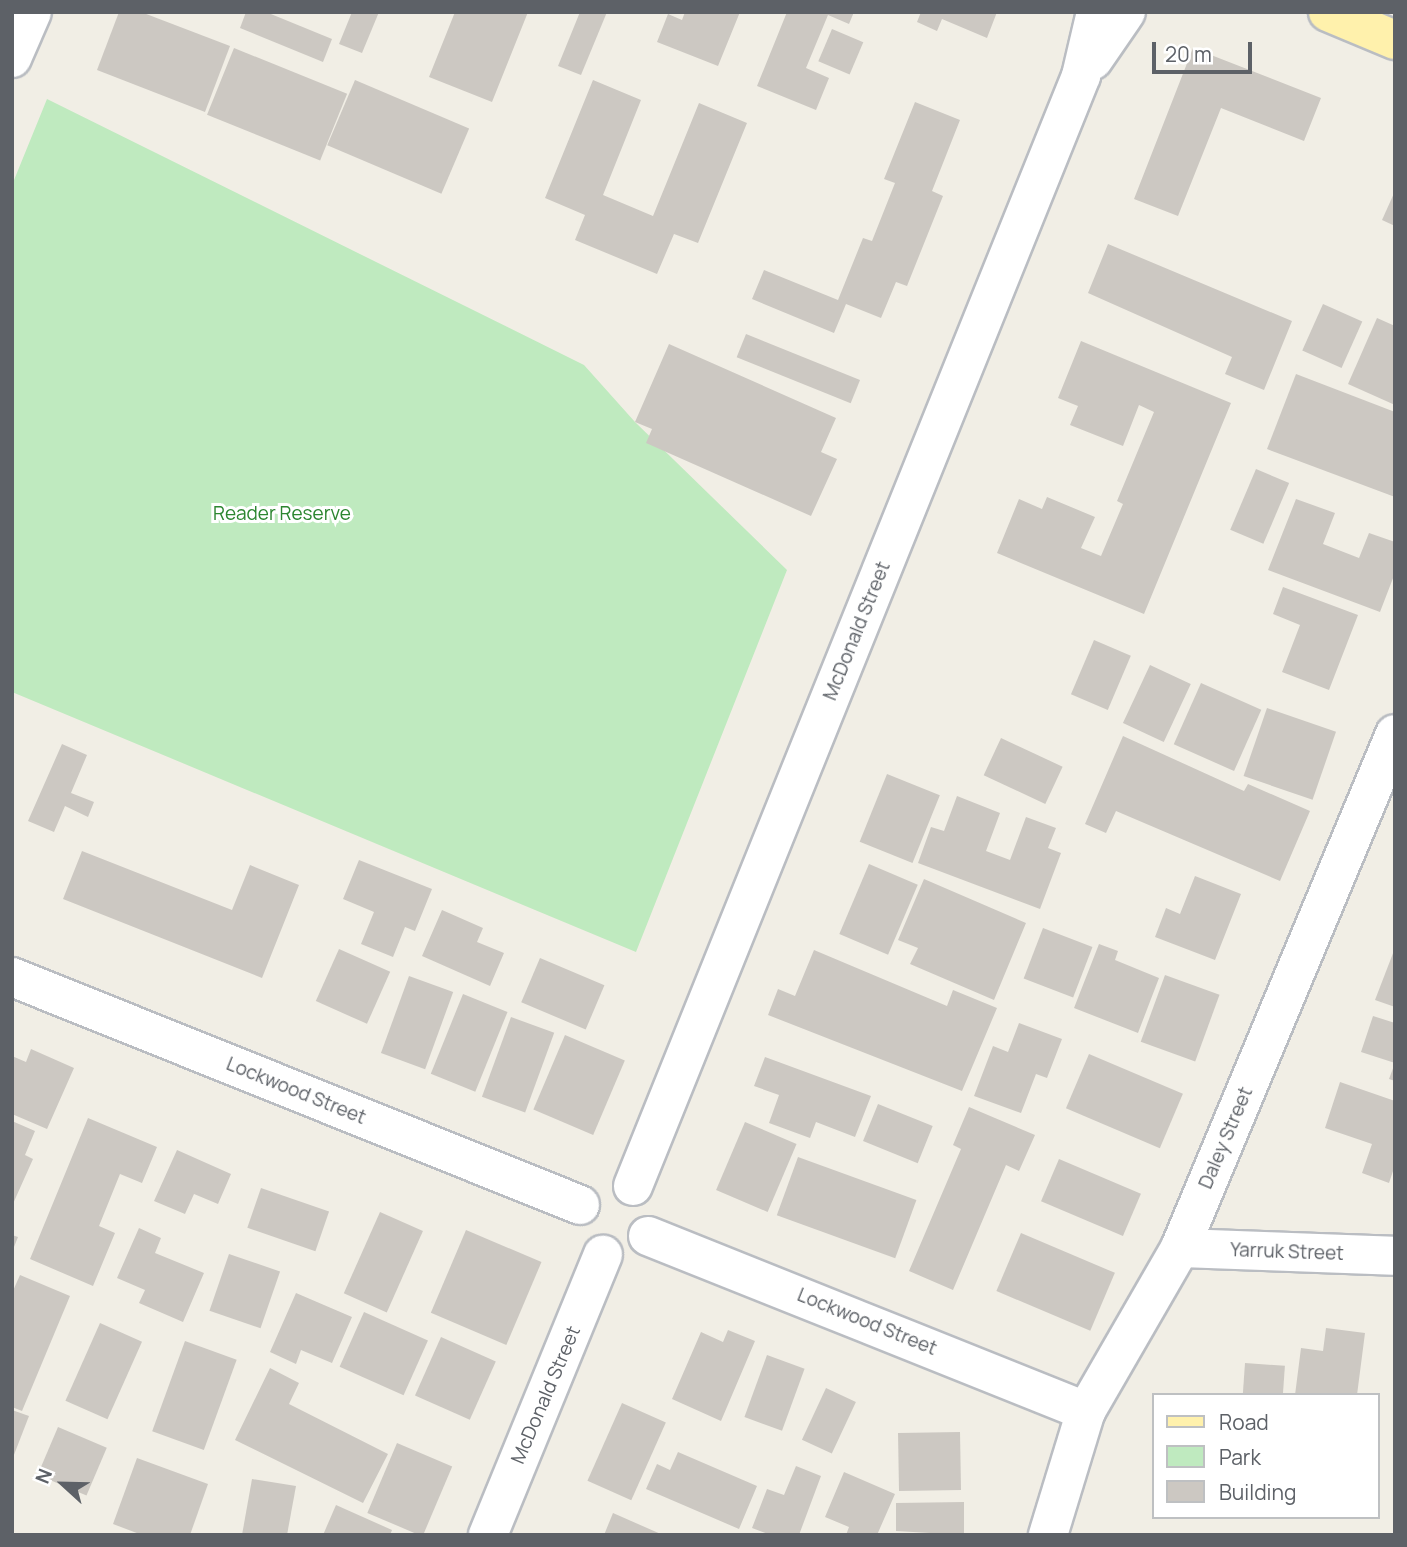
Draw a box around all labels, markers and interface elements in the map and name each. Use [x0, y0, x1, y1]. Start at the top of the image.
scale bar [1155, 28, 1255, 72]
text: 20 m [1165, 40, 1212, 68]
park label: Reader Reserve [213, 503, 351, 525]
street label: McDonald Street [819, 558, 895, 704]
street label: Lockwood Street [223, 1053, 369, 1129]
street label: Daley Street [1194, 1084, 1258, 1192]
street label: Yarruk Street [1230, 1239, 1344, 1265]
street label: Lockwood Street [794, 1284, 940, 1360]
street label: McDonald Street [507, 1323, 585, 1467]
legend [1152, 1393, 1379, 1519]
text: Road [1219, 1408, 1269, 1436]
text: Park [1219, 1443, 1261, 1471]
north arrow [28, 1449, 98, 1519]
text: N [29, 1465, 58, 1487]
text: Building [1219, 1478, 1296, 1506]

